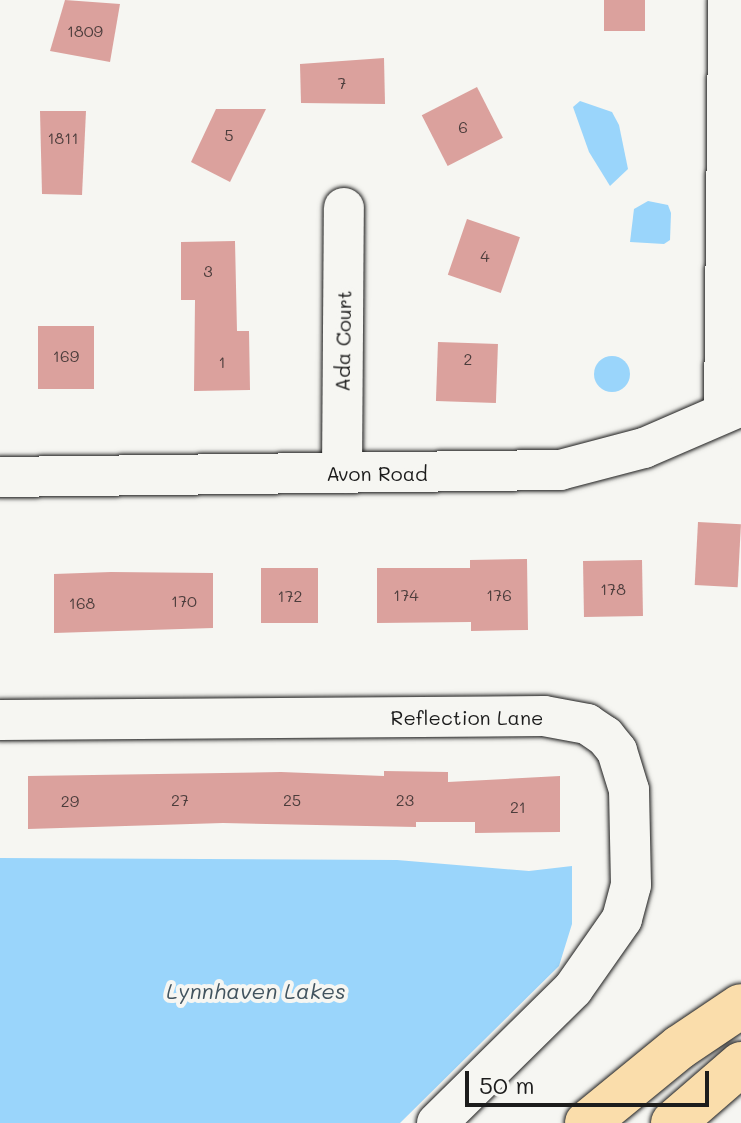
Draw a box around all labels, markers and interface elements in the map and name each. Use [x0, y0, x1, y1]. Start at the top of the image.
house number: 1809 [67, 21, 103, 41]
house number: 7 [338, 73, 346, 93]
house number: 6 [458, 117, 468, 137]
house number: 5 [224, 125, 234, 145]
house number: 1811 [47, 128, 79, 148]
house number: 4 [480, 246, 490, 266]
house number: 3 [203, 261, 213, 281]
street label: Ada Court [330, 290, 356, 392]
house number: 169 [53, 346, 79, 366]
house number: 2 [464, 349, 472, 369]
house number: 1 [218, 352, 226, 372]
street label: Avon Road [326, 461, 428, 485]
house number: 178 [600, 579, 626, 599]
house number: 174 [393, 585, 419, 605]
house number: 176 [486, 585, 512, 605]
house number: 172 [278, 586, 302, 606]
house number: 170 [171, 591, 197, 611]
house number: 168 [69, 593, 95, 613]
street label: Reflection Lane [391, 705, 543, 729]
house number: 27 [171, 790, 189, 810]
house number: 25 [283, 790, 301, 810]
house number: 23 [396, 790, 414, 810]
house number: 29 [61, 791, 79, 811]
house number: 21 [510, 797, 526, 817]
water label: Lynnhaven Lakes [166, 978, 346, 1004]
scale bar [469, 1055, 713, 1105]
text: 50 m [479, 1069, 535, 1100]

